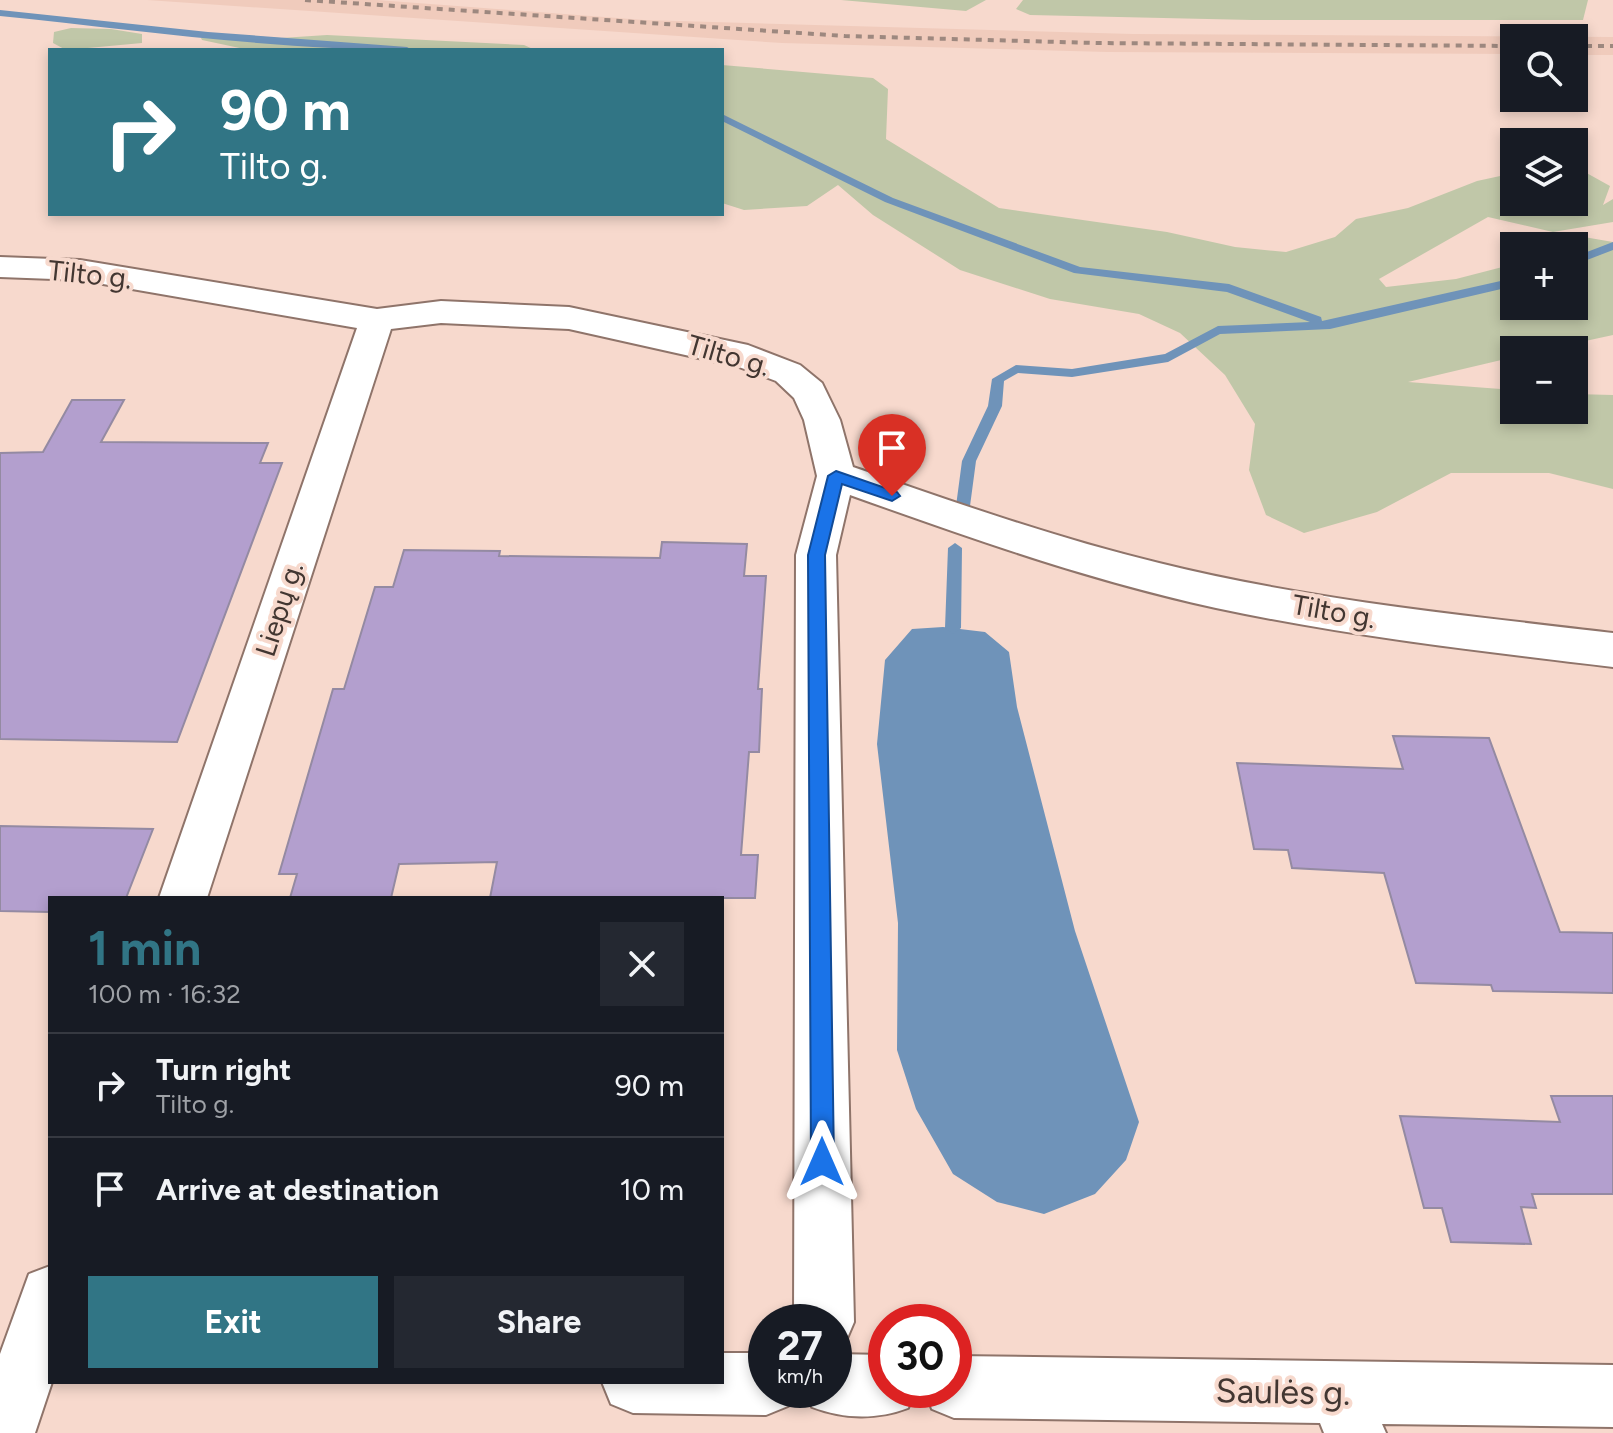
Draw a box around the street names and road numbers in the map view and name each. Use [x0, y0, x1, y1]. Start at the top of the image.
street label: Tilto g. [46, 253, 134, 295]
street label: Tilto g. [684, 327, 774, 383]
street label: Liepų g. [248, 557, 310, 661]
street label: Tilto g. [1290, 587, 1378, 635]
street label: Saulės g. [1215, 1370, 1351, 1414]

